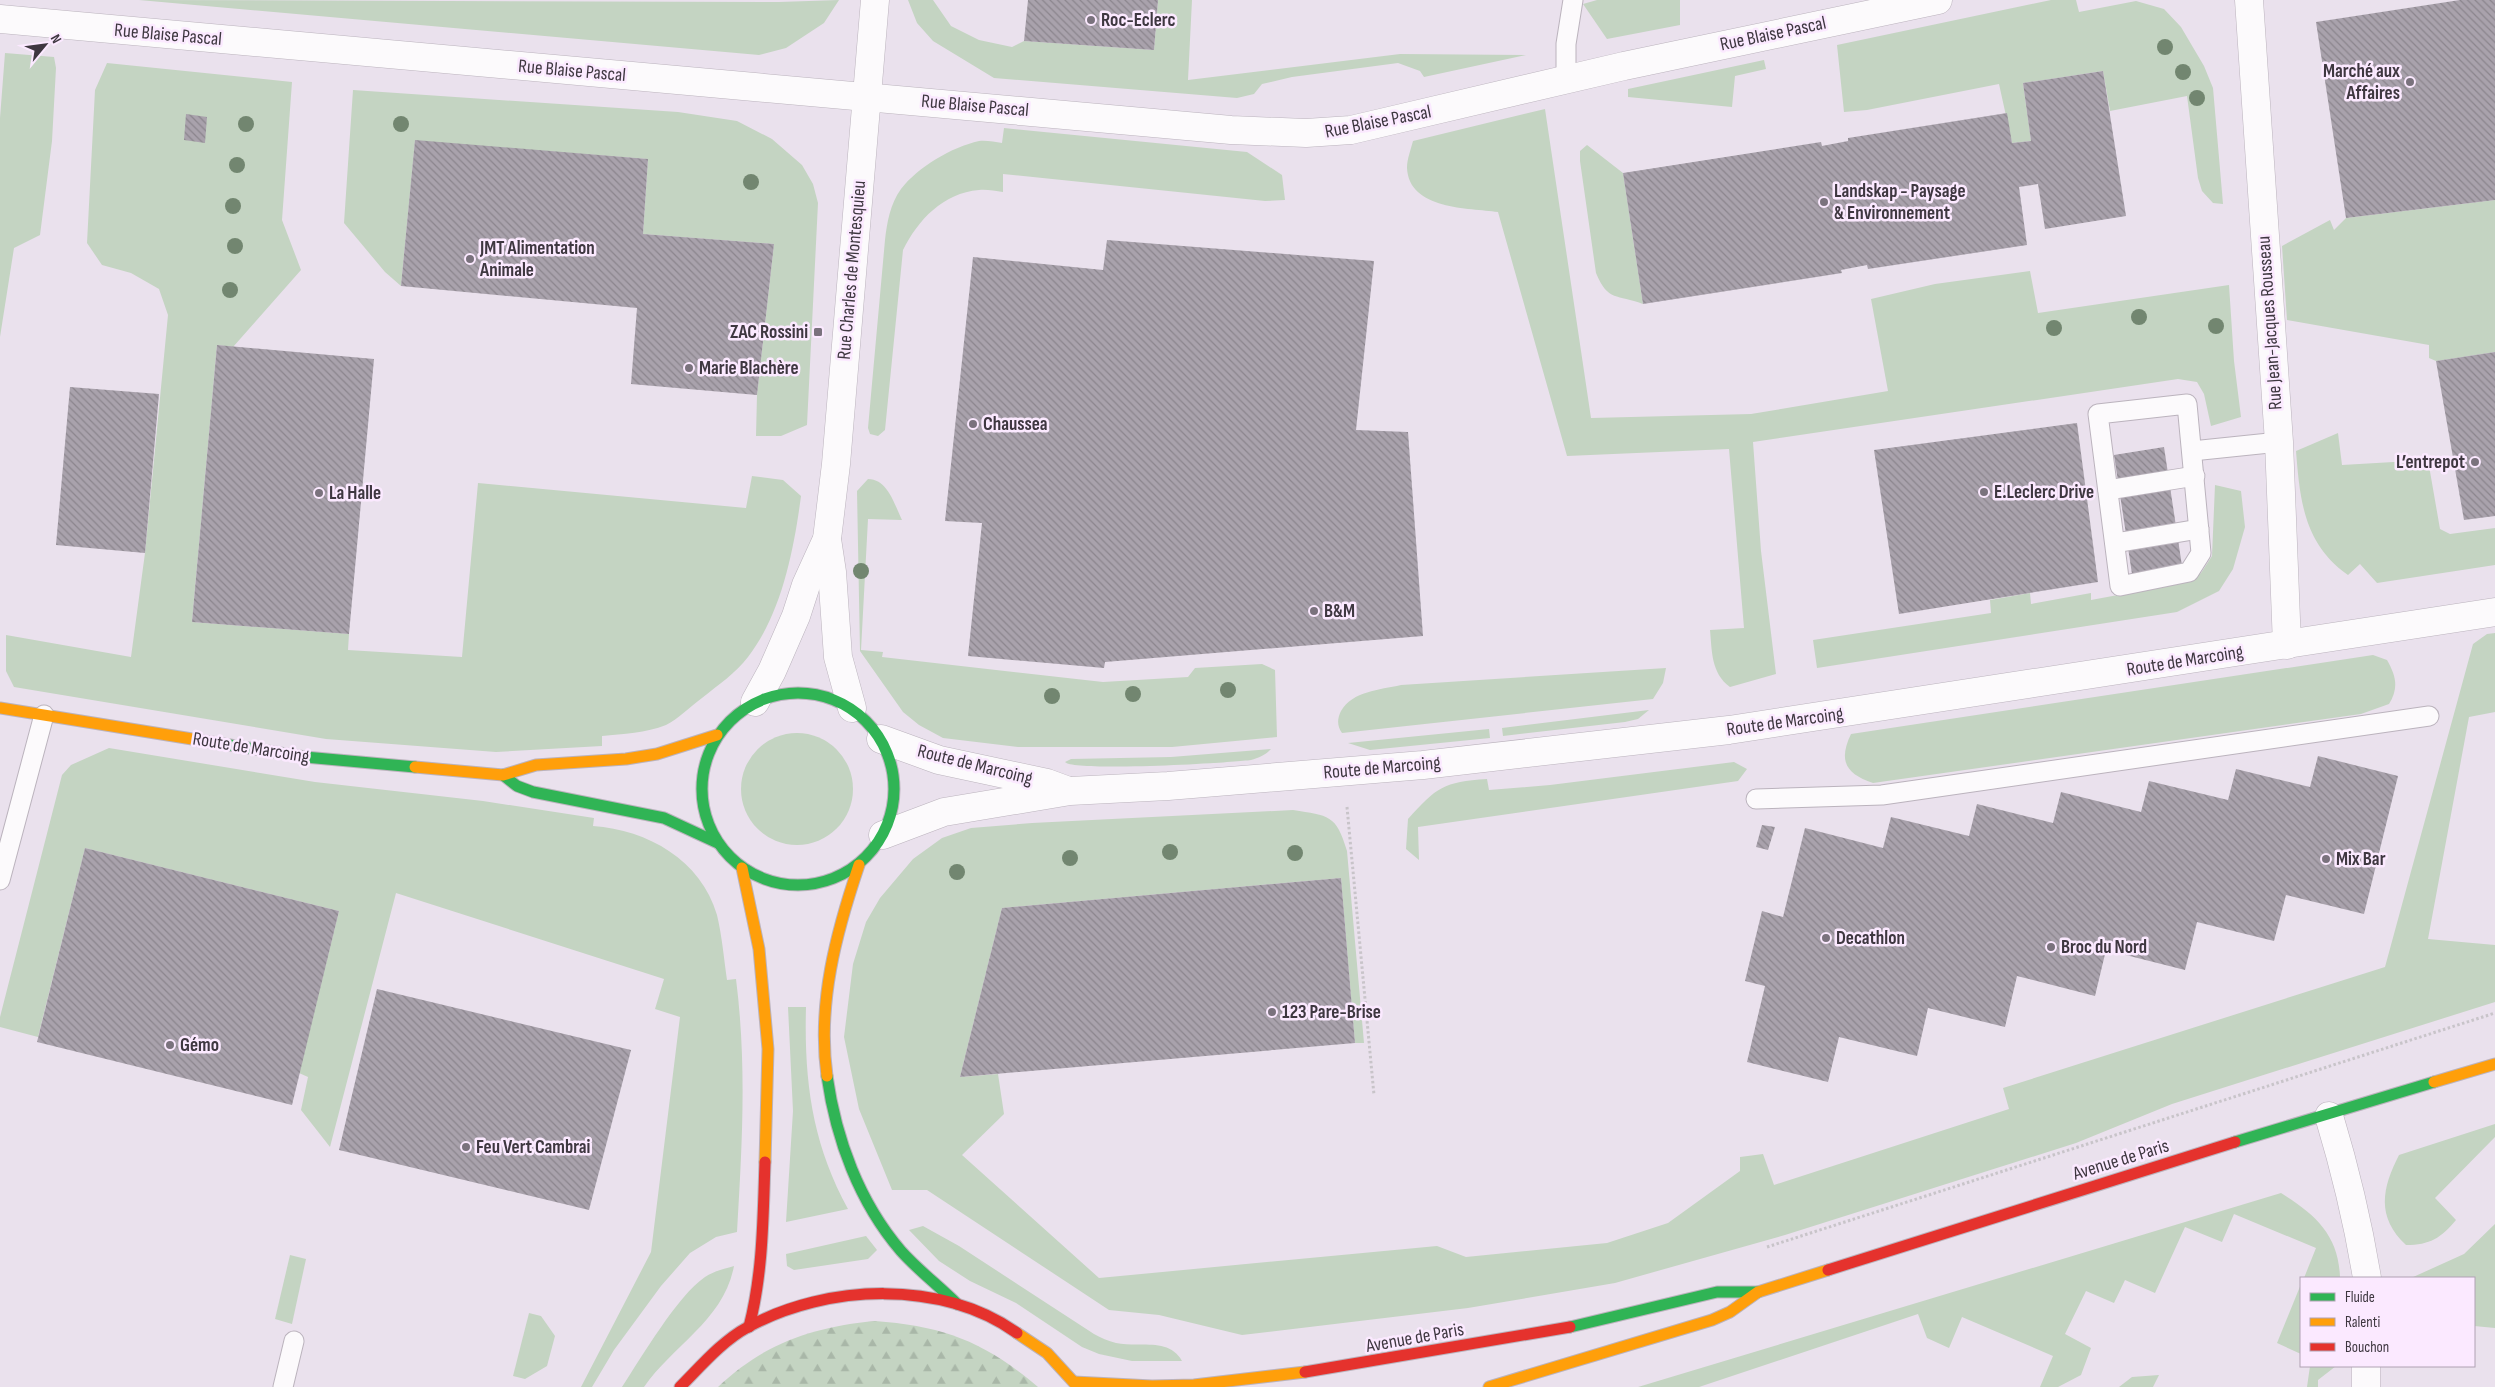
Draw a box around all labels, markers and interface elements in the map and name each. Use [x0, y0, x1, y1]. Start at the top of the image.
place label: Roc-Eclerc [1101, 9, 1176, 32]
street label: Rue Blaise Pascal [1718, 12, 1828, 56]
marker: Roc-Eclerc [1085, 14, 1097, 26]
street label: Rue Blaise Pascal [113, 19, 223, 51]
north arrow [20, 20, 70, 70]
text: N [47, 32, 65, 46]
street label: Rue Blaise Pascal [517, 55, 627, 87]
place label: Marché aux Affaires [2323, 60, 2400, 105]
marker: Marché aux Affaires [2404, 76, 2416, 88]
street label: Rue Blaise Pascal [920, 90, 1030, 122]
street label: Rue Blaise Pascal [1323, 100, 1433, 144]
street label: Rue Charles de Montesquieu [833, 180, 871, 360]
place label: Landskap - Paysage & Environnement [1834, 180, 1966, 225]
marker: Landskap - Paysage & Environnement [1818, 196, 1830, 208]
street label: Rue Jean-Jacques Rousseau [2252, 235, 2288, 411]
place label: JMT Alimentation Animale [479, 237, 595, 282]
marker: JMT Alimentation Animale [464, 253, 476, 265]
place label: ZAC Rossini [730, 321, 808, 344]
marker: ZAC Rossini [812, 326, 824, 338]
place label: Marie Blachère [699, 357, 799, 380]
marker: Marie Blachère [683, 362, 695, 374]
place label: Chaussea [983, 413, 1048, 436]
marker: Chaussea [967, 418, 979, 430]
place label: L’entrepot [2396, 451, 2465, 474]
marker: L’entrepot [2469, 456, 2481, 468]
place label: E.Leclerc Drive [1994, 481, 2094, 504]
place label: La Halle [329, 482, 381, 505]
marker: E.Leclerc Drive [1978, 486, 1990, 498]
marker: La Halle [313, 487, 325, 499]
place label: B&M [1324, 600, 1355, 623]
marker: B&M [1308, 605, 1320, 617]
street label: Route de Marcoing [2125, 640, 2245, 682]
street label: Route de Marcoing [1725, 702, 1845, 742]
street label: Route de Marcoing [191, 727, 311, 769]
street label: Route de Marcoing [915, 740, 1035, 790]
street label: Route de Marcoing [1322, 751, 1442, 785]
place label: Mix Bar [2336, 848, 2386, 871]
marker: Mix Bar [2320, 853, 2332, 865]
place label: Decathlon [1836, 927, 1905, 950]
marker: Decathlon [1820, 932, 1832, 944]
place label: Broc du Nord [2061, 936, 2147, 959]
marker: Broc du Nord [2045, 941, 2057, 953]
place label: 123 Pare-Brise [1282, 1001, 1381, 1024]
marker: 123 Pare-Brise [1266, 1006, 1278, 1018]
place label: Gémo [180, 1034, 219, 1057]
marker: Gémo [164, 1039, 176, 1051]
street label: Avenue de Paris [2069, 1134, 2172, 1186]
place label: Feu Vert Cambrai [476, 1136, 591, 1159]
marker: Feu Vert Cambrai [460, 1141, 472, 1153]
legend [2300, 1277, 2475, 1367]
text: Fluide [2345, 1288, 2375, 1307]
text: Ralenti [2345, 1313, 2380, 1332]
street label: Avenue de Paris [1363, 1318, 1466, 1358]
text: Bouchon [2345, 1338, 2389, 1357]

